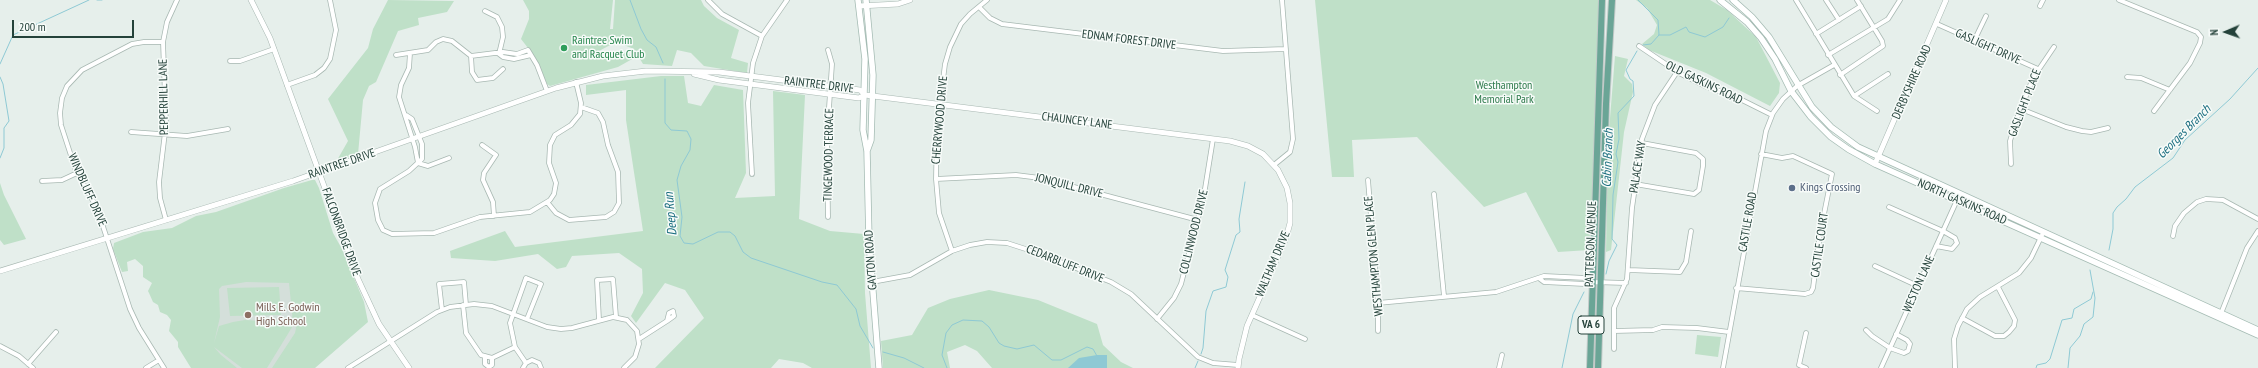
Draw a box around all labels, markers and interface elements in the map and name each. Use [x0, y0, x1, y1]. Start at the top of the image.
scale bar [14, 12, 136, 38]
north arrow [2206, 12, 2246, 52]
text: 200 m [19, 19, 46, 34]
street label: GASLIGHT DRIVE [1953, 26, 2023, 68]
street label: EDNAM FOREST DRIVE [1081, 27, 1177, 53]
text: N [2207, 29, 2221, 36]
place label: Raintree Swim and Racquet Club [572, 34, 644, 62]
marker: Raintree Swim and Racquet Club [559, 43, 569, 53]
street label: DERBYSHIRE ROAD [1889, 43, 1935, 121]
street label: OLD GASKINS ROAD [1663, 58, 1745, 108]
street label: PEPPERHILL LANE [156, 59, 172, 135]
street label: GASLIGHT PLACE [2006, 67, 2044, 139]
street label: RAINTREE DRIVE [783, 74, 855, 96]
street label: CHERRYWOOD DRIVE [929, 75, 951, 165]
park label: Westhampton Memorial Park [1474, 79, 1534, 107]
water label: Georges Branch [2154, 102, 2214, 162]
street label: TINGEWOOD TERRACE [821, 108, 837, 202]
street label: CHAUNCEY LANE [1041, 110, 1113, 132]
water label: Cabin Branch [1599, 128, 1617, 188]
street label: PALACE WAY [1627, 140, 1649, 194]
street label: RAINTREE DRIVE [307, 146, 377, 182]
street label: WINDBLUFF DRIVE [64, 151, 110, 229]
street label: JONQUILL DRIVE [1033, 171, 1105, 201]
street label: NORTH GASKINS ROAD [1915, 176, 2009, 228]
place label: Kings Crossing [1800, 181, 1861, 195]
marker: Kings Crossing [1787, 183, 1797, 193]
street label: FALCONBRIDGE DRIVE [318, 186, 364, 278]
street label: COLLINWOOD DRIVE [1177, 188, 1211, 276]
street label: CASTILE ROAD [1736, 191, 1760, 253]
water label: Deep Run [661, 192, 681, 236]
street label: WESTHAMPTON GLEN PLACE [1362, 195, 1386, 317]
street label: PATTERSON AVENUE [1582, 201, 1600, 287]
street label: CASTILE COURT [1808, 212, 1832, 278]
street label: GAYTON ROAD [862, 229, 880, 291]
street label: WALTHAM DRIVE [1253, 229, 1293, 299]
street label: CEDARBLUFF DRIVE [1024, 242, 1106, 286]
street label: WESTON LANE [1900, 253, 1938, 315]
place label: Mills E. Godwin High School [256, 301, 320, 329]
marker: Mills E. Godwin High School [243, 310, 253, 320]
road number: VA 6 [1578, 316, 1604, 334]

